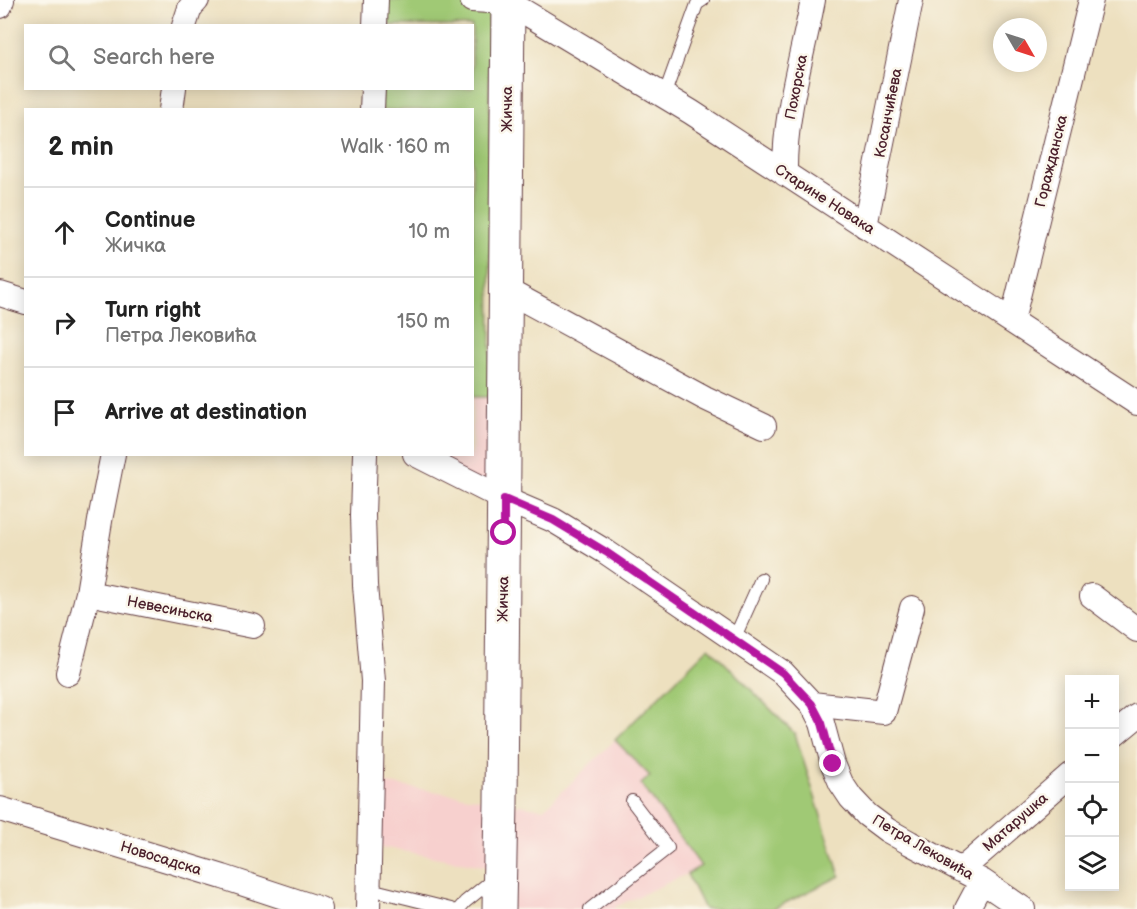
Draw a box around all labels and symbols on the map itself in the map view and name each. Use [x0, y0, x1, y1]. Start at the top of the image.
north arrow [993, 18, 1047, 72]
street label: Похорска [781, 53, 812, 121]
street label: Косанчићева [870, 67, 907, 160]
street label: Жичка [498, 86, 517, 132]
street label: Горажданска [1031, 113, 1072, 209]
street label: Старине Новака [771, 160, 879, 239]
route start [490, 519, 516, 545]
street label: Жичка [494, 576, 513, 622]
street label: Невесињска [125, 592, 215, 627]
route end [819, 750, 845, 776]
street label: Матарушка [979, 789, 1052, 856]
street label: Петра Лековића [869, 811, 977, 884]
street label: Новосадска [118, 837, 204, 880]

